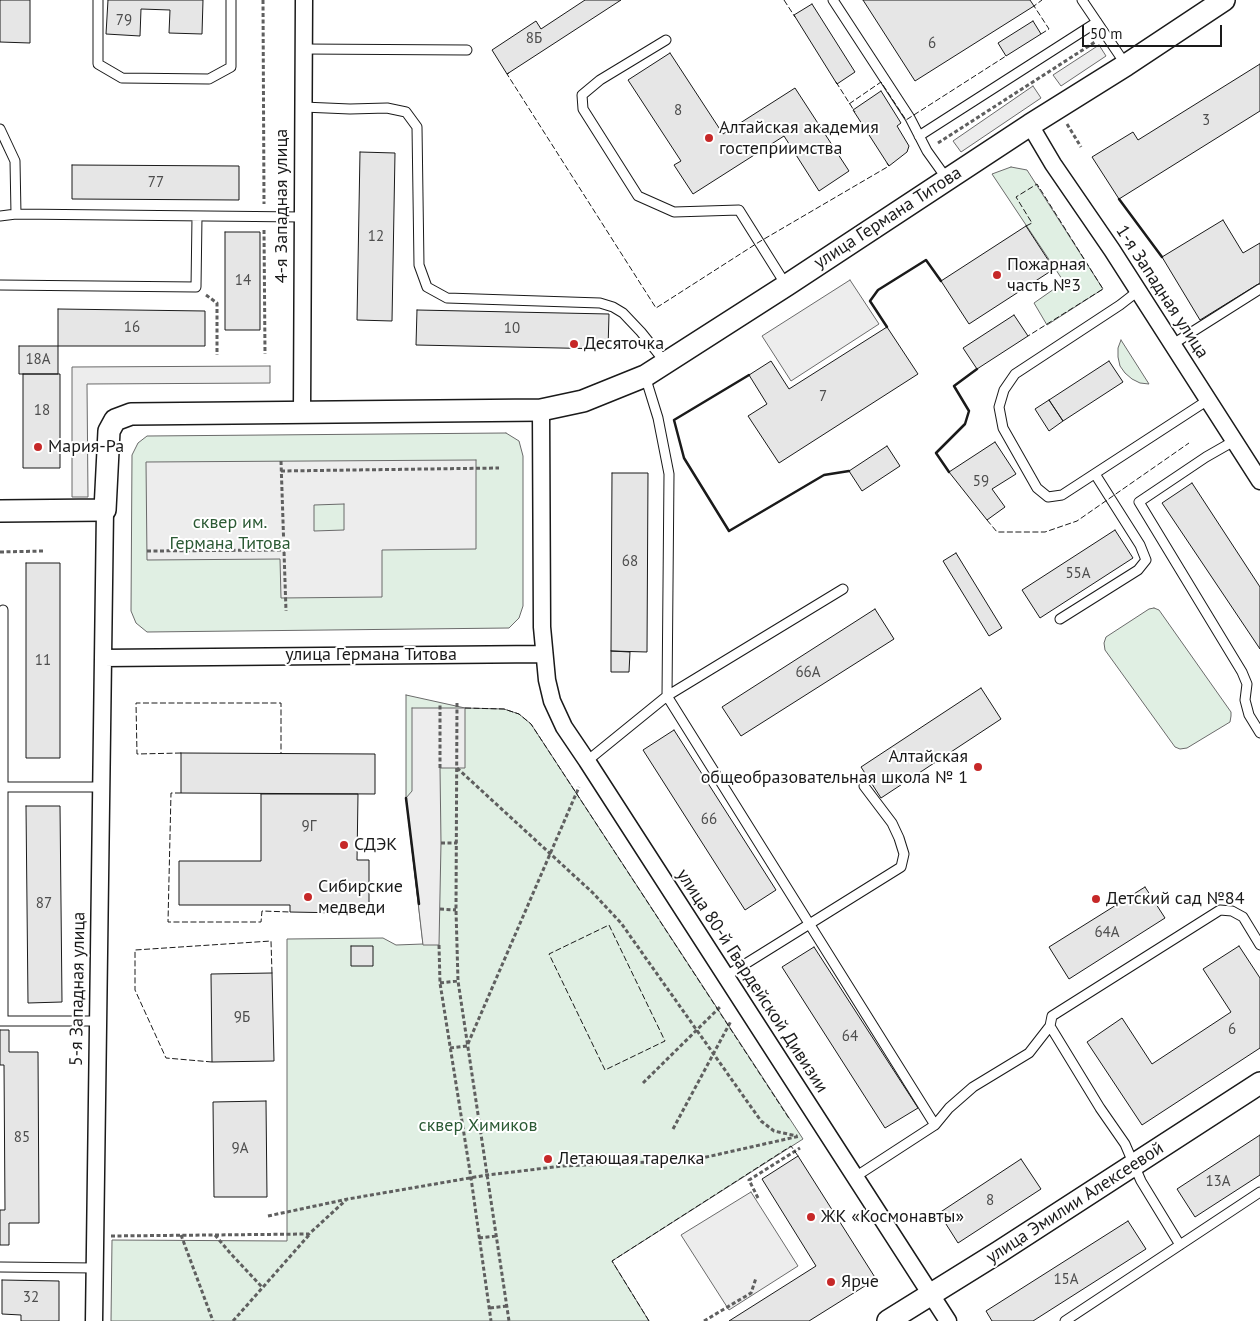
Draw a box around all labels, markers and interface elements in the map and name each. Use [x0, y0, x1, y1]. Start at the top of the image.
house number: 79 [116, 12, 132, 30]
scale bar [1085, 15, 1225, 47]
text: 50 m [1090, 24, 1123, 43]
house number: 8Б [526, 30, 542, 48]
house number: 6 [928, 35, 936, 53]
house number: 8 [674, 102, 682, 120]
house number: 3 [1202, 112, 1210, 130]
place label: Алтайская академия гостеприимства [719, 117, 879, 160]
street label: 4-я Западная улица [271, 129, 293, 283]
marker: Алтайская академия гостеприимства [703, 132, 715, 144]
street label: улица Германа Титова [810, 162, 966, 274]
house number: 77 [148, 174, 164, 192]
street label: 1-я Западная улица [1111, 221, 1213, 363]
house number: 12 [368, 228, 384, 246]
place label: Пожарная часть №3 [1007, 254, 1086, 296]
marker: Пожарная часть №3 [991, 269, 1003, 281]
house number: 14 [235, 272, 251, 290]
house number: 16 [124, 319, 140, 337]
house number: 10 [504, 320, 520, 338]
place label: Десяточка [584, 333, 664, 355]
marker: Десяточка [568, 338, 580, 350]
house number: 18А [25, 351, 51, 369]
house number: 7 [819, 388, 827, 406]
house number: 18 [34, 402, 50, 420]
place label: Мария-Ра [48, 436, 124, 458]
marker: Мария-Ра [32, 441, 44, 453]
house number: 59 [973, 473, 989, 491]
park label: сквер им. Германа Титова [169, 512, 291, 554]
house number: 68 [622, 553, 638, 571]
house number: 55А [1065, 565, 1091, 583]
street label: улица Германа Титова [285, 644, 457, 666]
house number: 11 [35, 652, 51, 670]
house number: 66А [795, 664, 821, 682]
place label: Алтайская общеобразовательная школа № 1 [701, 746, 968, 789]
marker: Алтайская общеобразовательная школа № 1 [972, 761, 984, 773]
house number: 66 [701, 811, 717, 829]
house number: 9Г [302, 818, 316, 836]
place label: СДЭК [354, 834, 397, 856]
marker: СДЭК [338, 839, 350, 851]
street label: улица 80-й Гвардейской Дивизии [671, 865, 833, 1097]
place label: Сибирские медведи [318, 876, 403, 919]
place label: Детский сад №84 [1106, 888, 1244, 910]
marker: Сибирские медведи [302, 891, 314, 903]
marker: Детский сад №84 [1090, 893, 1102, 905]
house number: 87 [36, 895, 52, 913]
street label: 5-я Западная улица [66, 912, 90, 1066]
house number: 64А [1094, 924, 1120, 942]
house number: 9Б [234, 1009, 250, 1027]
house number: 6 [1228, 1021, 1236, 1039]
house number: 64 [842, 1028, 858, 1046]
park label: сквер Химиков [419, 1115, 537, 1137]
house number: 85 [14, 1129, 30, 1147]
street label: улица Эмилии Алексеевой [982, 1138, 1168, 1268]
house number: 9А [232, 1140, 248, 1158]
place label: Летающая тарелка [558, 1148, 704, 1170]
marker: Летающая тарелка [542, 1153, 554, 1165]
house number: 13А [1205, 1173, 1231, 1191]
house number: 8 [986, 1192, 994, 1210]
place label: ЖК «Космонавты» [821, 1206, 964, 1228]
marker: ЖК «Космонавты» [805, 1211, 817, 1223]
place label: Ярче [841, 1271, 879, 1293]
house number: 15А [1053, 1271, 1079, 1289]
marker: Ярче [825, 1276, 837, 1288]
house number: 32 [23, 1289, 39, 1307]

